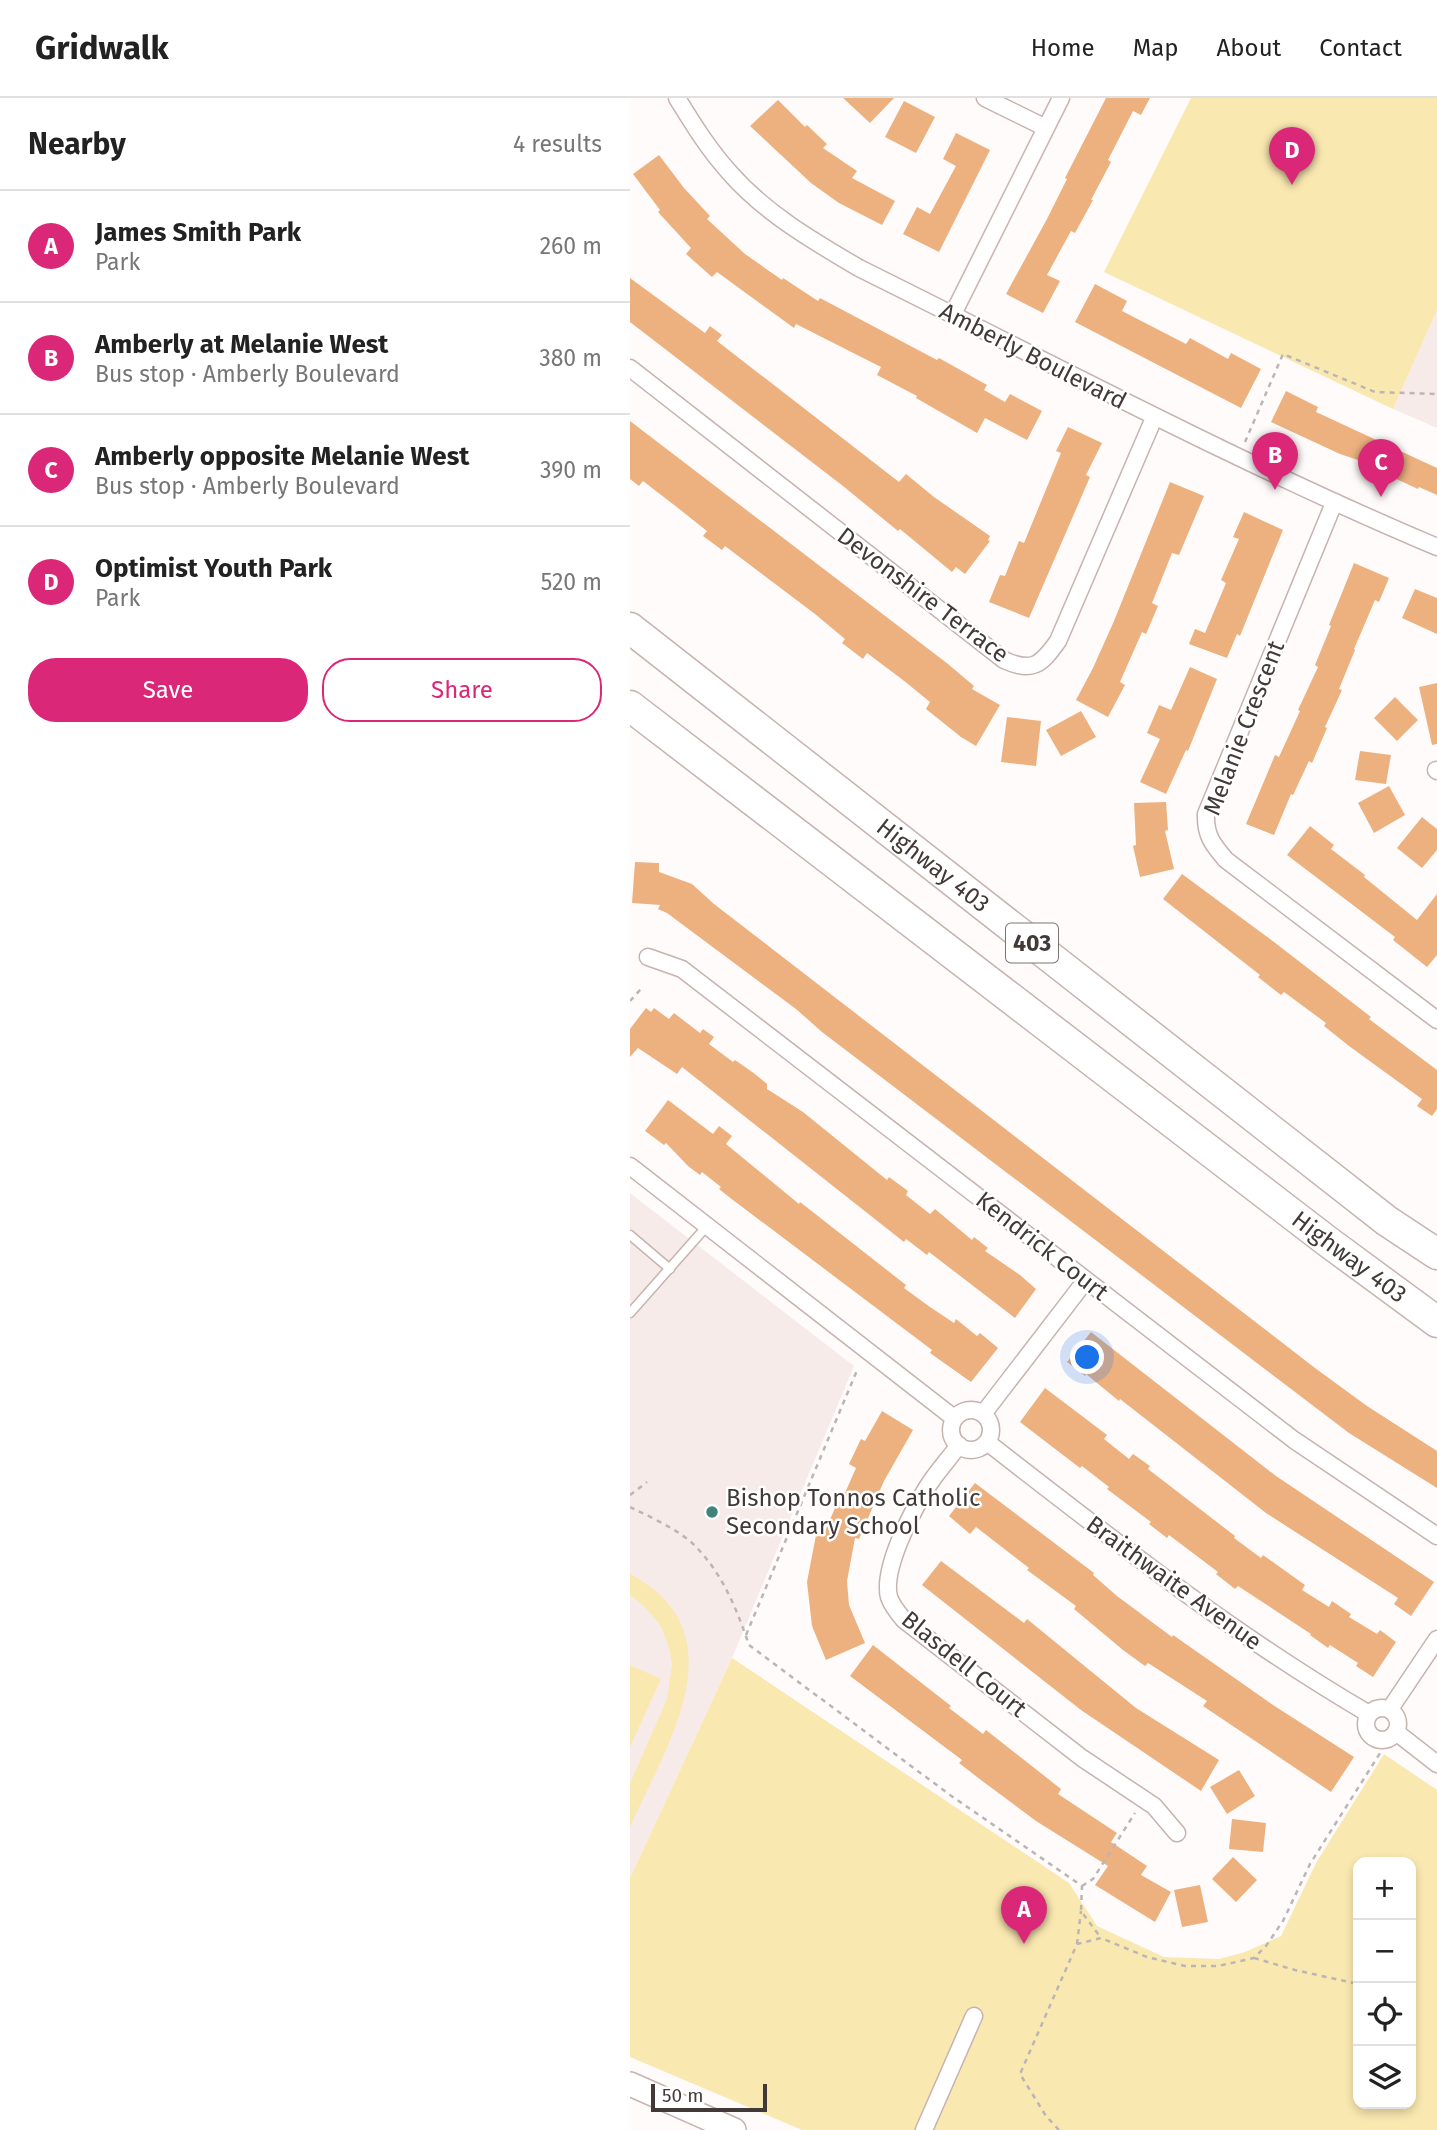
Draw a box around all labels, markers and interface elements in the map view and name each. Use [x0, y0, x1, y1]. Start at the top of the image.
text: Gridwalk [35, 28, 169, 68]
text: Home [1031, 34, 1095, 62]
text: Map [1133, 34, 1179, 62]
text: About [1217, 34, 1281, 62]
text: Contact [1319, 34, 1402, 62]
text: Nearby [28, 126, 126, 162]
pin: D [1269, 127, 1315, 185]
text: 4 results [513, 130, 602, 158]
text: James Smith Park [95, 217, 301, 248]
text: A [44, 232, 58, 260]
text: 260 m [540, 232, 602, 260]
text: Park [95, 248, 140, 276]
street label: Amberly Boulevard [935, 297, 1131, 415]
text: Amberly at Melanie West [95, 329, 388, 360]
text: B [44, 344, 58, 372]
text: 380 m [539, 344, 602, 372]
text: Bus stop · Amberly Boulevard [95, 360, 400, 388]
pin: B [1252, 432, 1298, 490]
pin: C [1358, 439, 1404, 497]
text: Amberly opposite Melanie West [95, 441, 469, 472]
text: C [44, 456, 58, 484]
text: 390 m [540, 456, 602, 484]
text: Bus stop · Amberly Boulevard [95, 472, 400, 500]
street label: Devonshire Terrace [832, 521, 1014, 669]
text: Optimist Youth Park [95, 553, 332, 584]
text: D [44, 568, 58, 596]
text: 520 m [541, 568, 602, 596]
text: Park [95, 584, 140, 612]
street label: Melanie Crescent [1198, 636, 1290, 819]
button: Save [28, 658, 308, 722]
button: Share [322, 658, 602, 722]
street label: Highway 403 [871, 813, 995, 918]
road number: 403 [1006, 923, 1058, 962]
street label: Kendrick Court [970, 1186, 1114, 1307]
street label: Highway 403 [1286, 1205, 1412, 1309]
your location [1070, 1340, 1104, 1374]
place label: Bishop Tonnos Catholic Secondary School [726, 1484, 980, 1540]
marker: Bishop Tonnos Catholic Secondary School [704, 1504, 720, 1520]
street label: Braithwaite Avenue [1081, 1510, 1267, 1656]
street label: Blasdell Court [896, 1605, 1032, 1723]
map controls [1353, 1857, 1416, 2109]
button: + [1353, 1857, 1416, 1920]
pin: A [1001, 1886, 1047, 1944]
button: − [1353, 1920, 1416, 1983]
button: locate [1353, 1983, 1416, 2046]
button: layers [1353, 2046, 1416, 2109]
scale bar [651, 2081, 766, 2113]
text: 50 m [662, 2084, 703, 2107]

